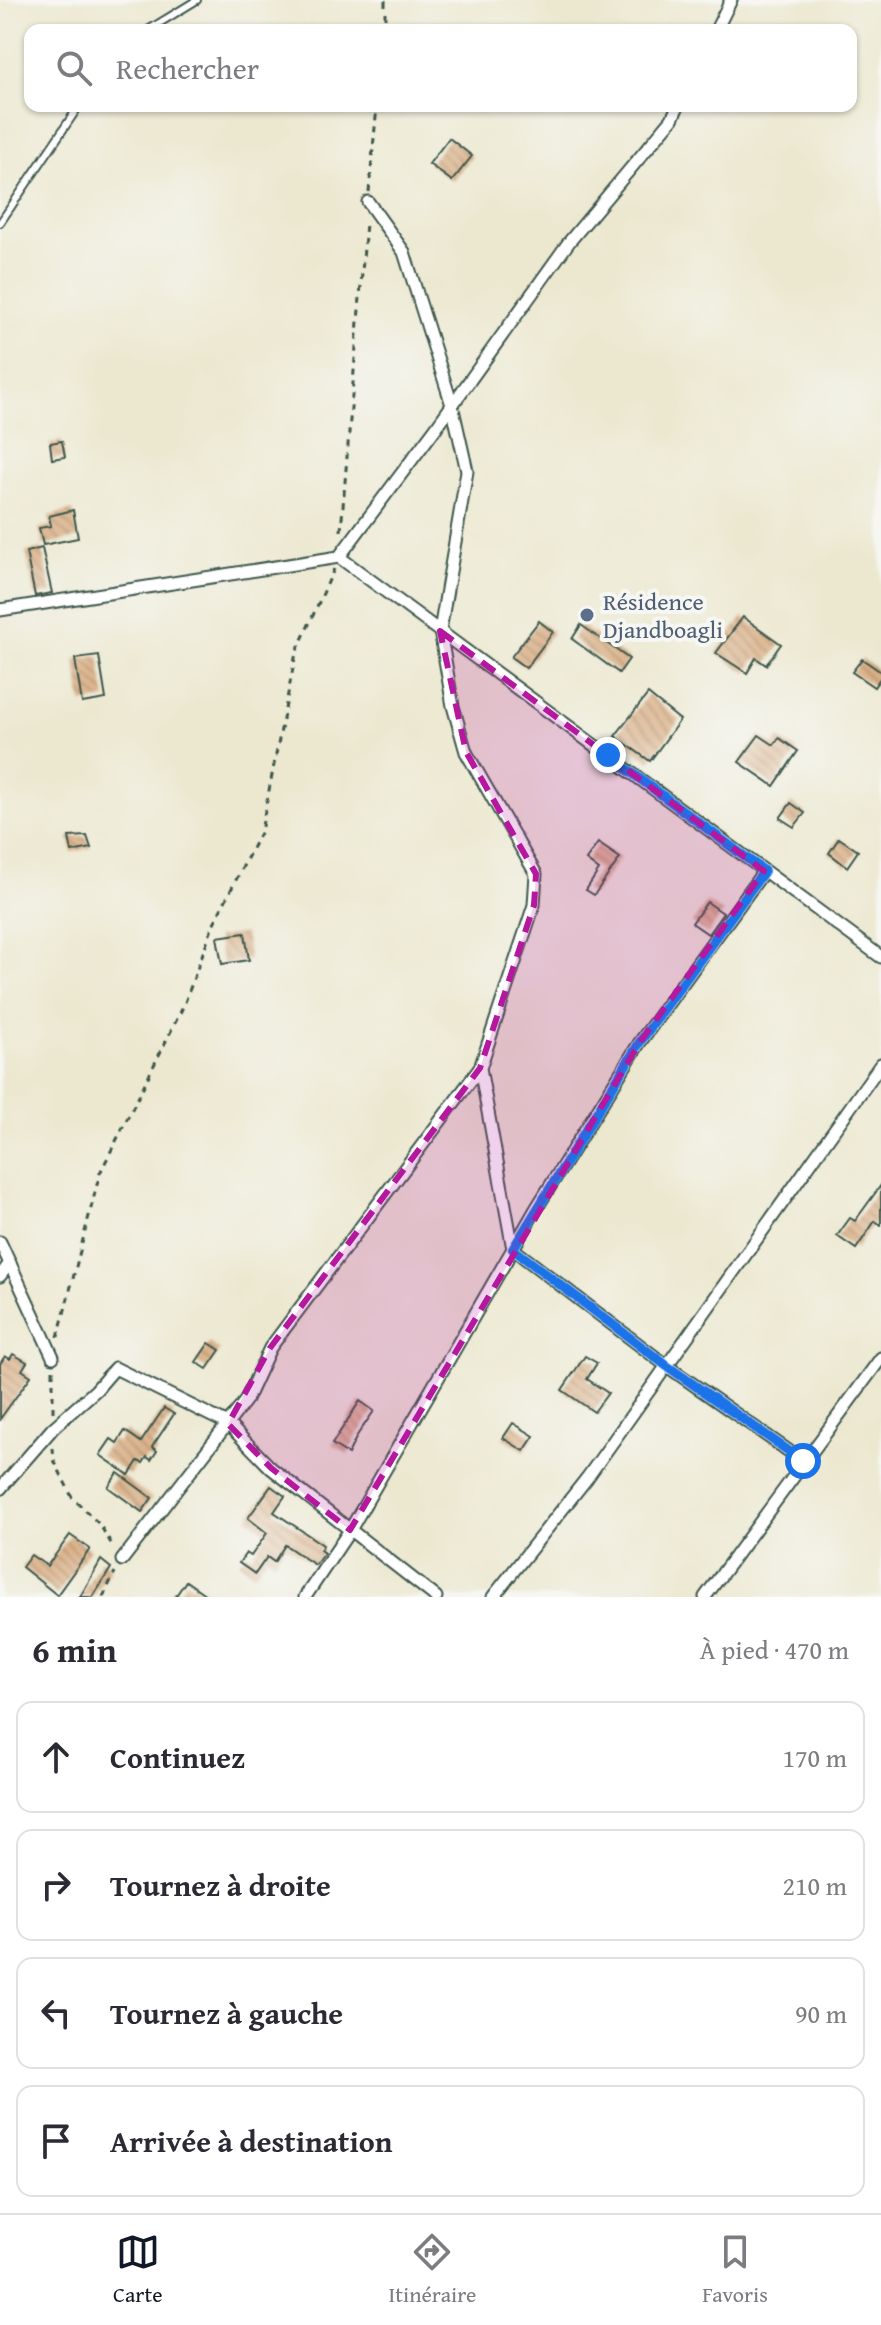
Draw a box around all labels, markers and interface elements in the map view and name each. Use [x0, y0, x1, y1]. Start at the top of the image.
search box [24, 24, 857, 112]
icon: search [52, 46, 96, 90]
text: Rechercher [116, 46, 259, 90]
place label: Résidence Djandboagli [603, 584, 723, 647]
marker: Résidence Djandboagli [578, 606, 596, 624]
route end [590, 737, 626, 773]
route start [785, 1443, 821, 1479]
text: 6 min [32, 1625, 117, 1674]
text: À pied · 470 m [700, 1630, 849, 1669]
icon: ahead [34, 1735, 78, 1779]
text: Continuez [110, 1735, 245, 1779]
text: 170 m [782, 1738, 847, 1777]
icon: right [34, 1863, 78, 1907]
text: Tournez à droite [110, 1863, 331, 1907]
text: 210 m [782, 1866, 847, 1905]
icon: left [34, 1991, 78, 2035]
text: Tournez à gauche [110, 1991, 343, 2035]
text: 90 m [795, 1994, 847, 2033]
icon: arrive [34, 2119, 78, 2163]
text: Arrivée à destination [110, 2119, 392, 2163]
tab: Carte [113, 2230, 163, 2310]
tab: Itinéraire [388, 2230, 476, 2310]
tab: Favoris [702, 2230, 768, 2310]

